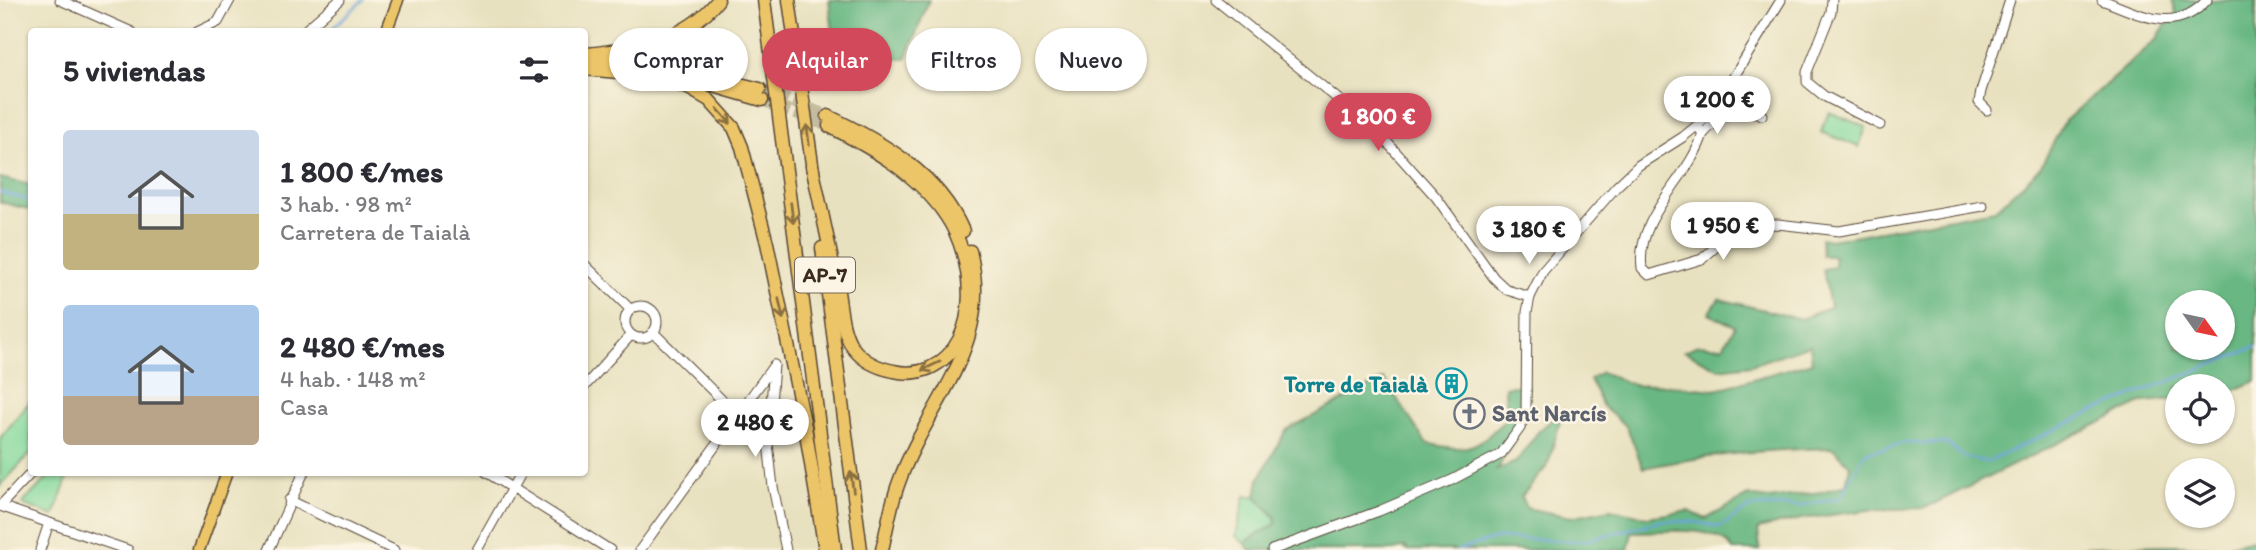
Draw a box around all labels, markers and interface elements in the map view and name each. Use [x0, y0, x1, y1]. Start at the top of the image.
chip: Comprar [609, 28, 748, 91]
chip: Alquilar [762, 28, 892, 91]
chip: Filtros [906, 28, 1021, 91]
chip: Nuevo [1035, 28, 1147, 91]
icon: filters [515, 51, 553, 89]
text: 5 viviendas [63, 52, 206, 89]
pin: 1 200 € [1652, 76, 1782, 136]
text: 1 200 € [1680, 85, 1754, 113]
pin: 1 800 € [1313, 94, 1443, 153]
text: 1 800 € [1340, 102, 1416, 130]
one-way arrow [716, 107, 732, 125]
one-way arrow [802, 124, 815, 147]
text: 1 800 €/mes [280, 153, 443, 190]
icon: home [119, 158, 203, 242]
text: 3 hab. · 98 m² [280, 190, 412, 218]
one-way arrow [786, 202, 799, 224]
pin: 1 950 € [1658, 202, 1788, 262]
pin: 3 180 € [1464, 206, 1594, 266]
text: 1 950 € [1687, 211, 1759, 239]
text: 3 180 € [1492, 215, 1566, 243]
text: Carretera de Taialà [280, 218, 470, 246]
road number: AP-7 [795, 258, 855, 292]
north arrow [2165, 290, 2235, 360]
map controls [2165, 290, 2235, 528]
one-way arrow [774, 297, 788, 320]
text: 2 480 €/mes [280, 328, 445, 365]
icon: home [119, 333, 203, 417]
one-way arrow [921, 360, 942, 373]
text: 4 hab. · 148 m² [280, 365, 426, 393]
building icon: Torre de Taialà [1434, 367, 1468, 401]
place label: Torre de Taialà [1283, 370, 1429, 398]
button: locate [2165, 374, 2235, 444]
text: Casa [280, 393, 328, 421]
church icon: Sant Narcís [1452, 396, 1486, 430]
place label: Sant Narcís [1492, 399, 1607, 427]
pin: 2 480 € [690, 400, 820, 459]
text: 2 480 € [717, 408, 793, 436]
button: layers [2165, 458, 2235, 528]
one-way arrow [845, 472, 858, 494]

